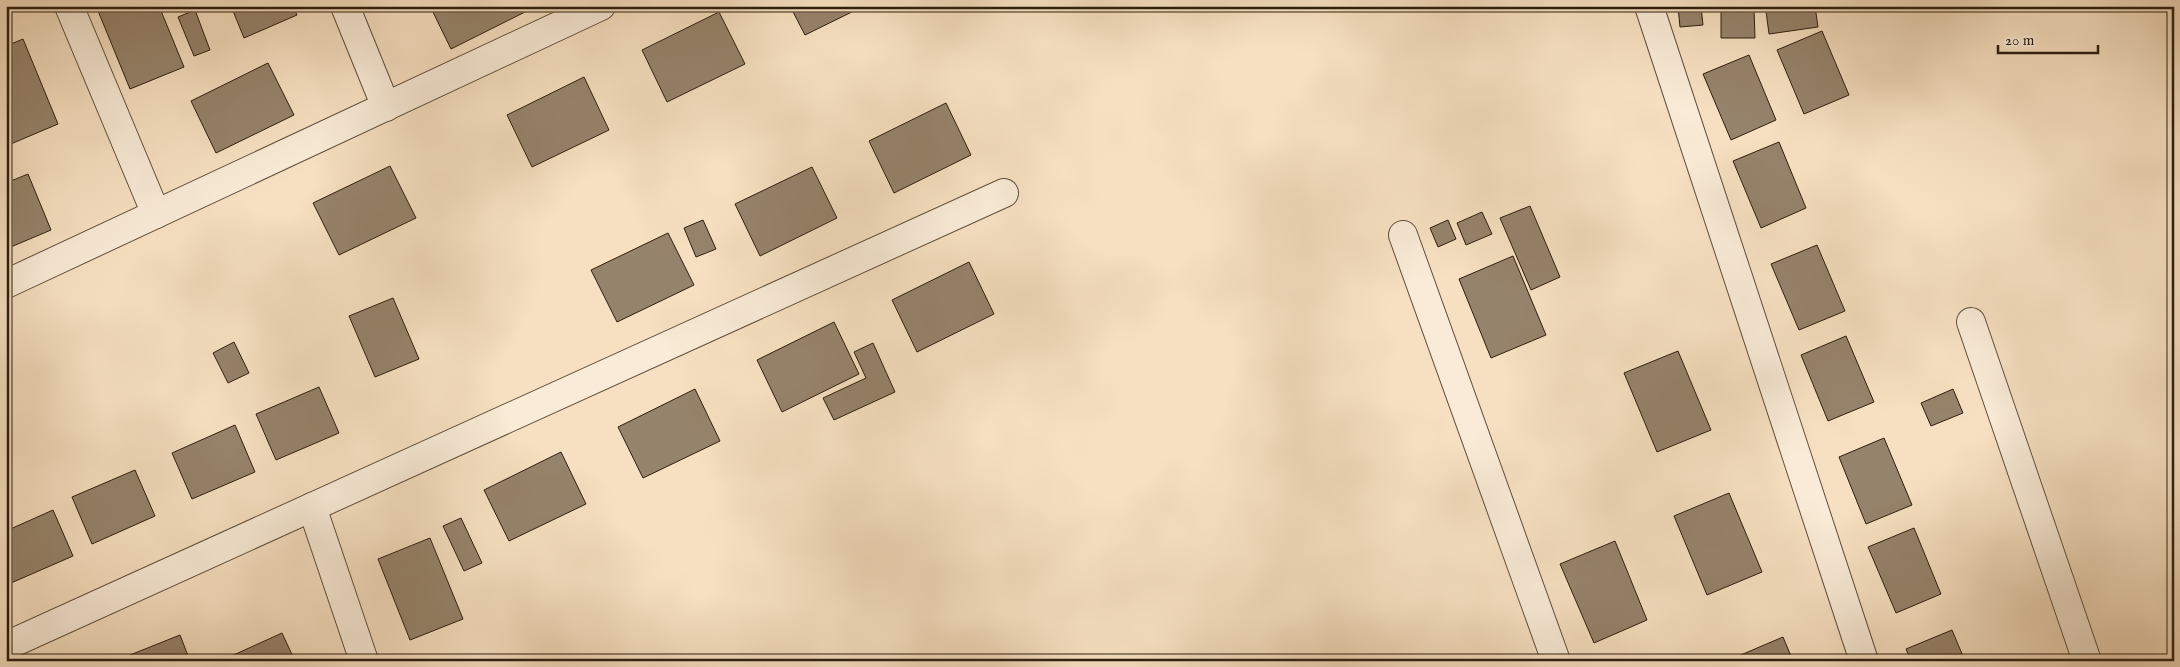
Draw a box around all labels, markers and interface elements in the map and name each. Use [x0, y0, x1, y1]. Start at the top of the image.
scale bar [1998, 22, 2098, 54]
text: 20 m [2005, 31, 2035, 50]

